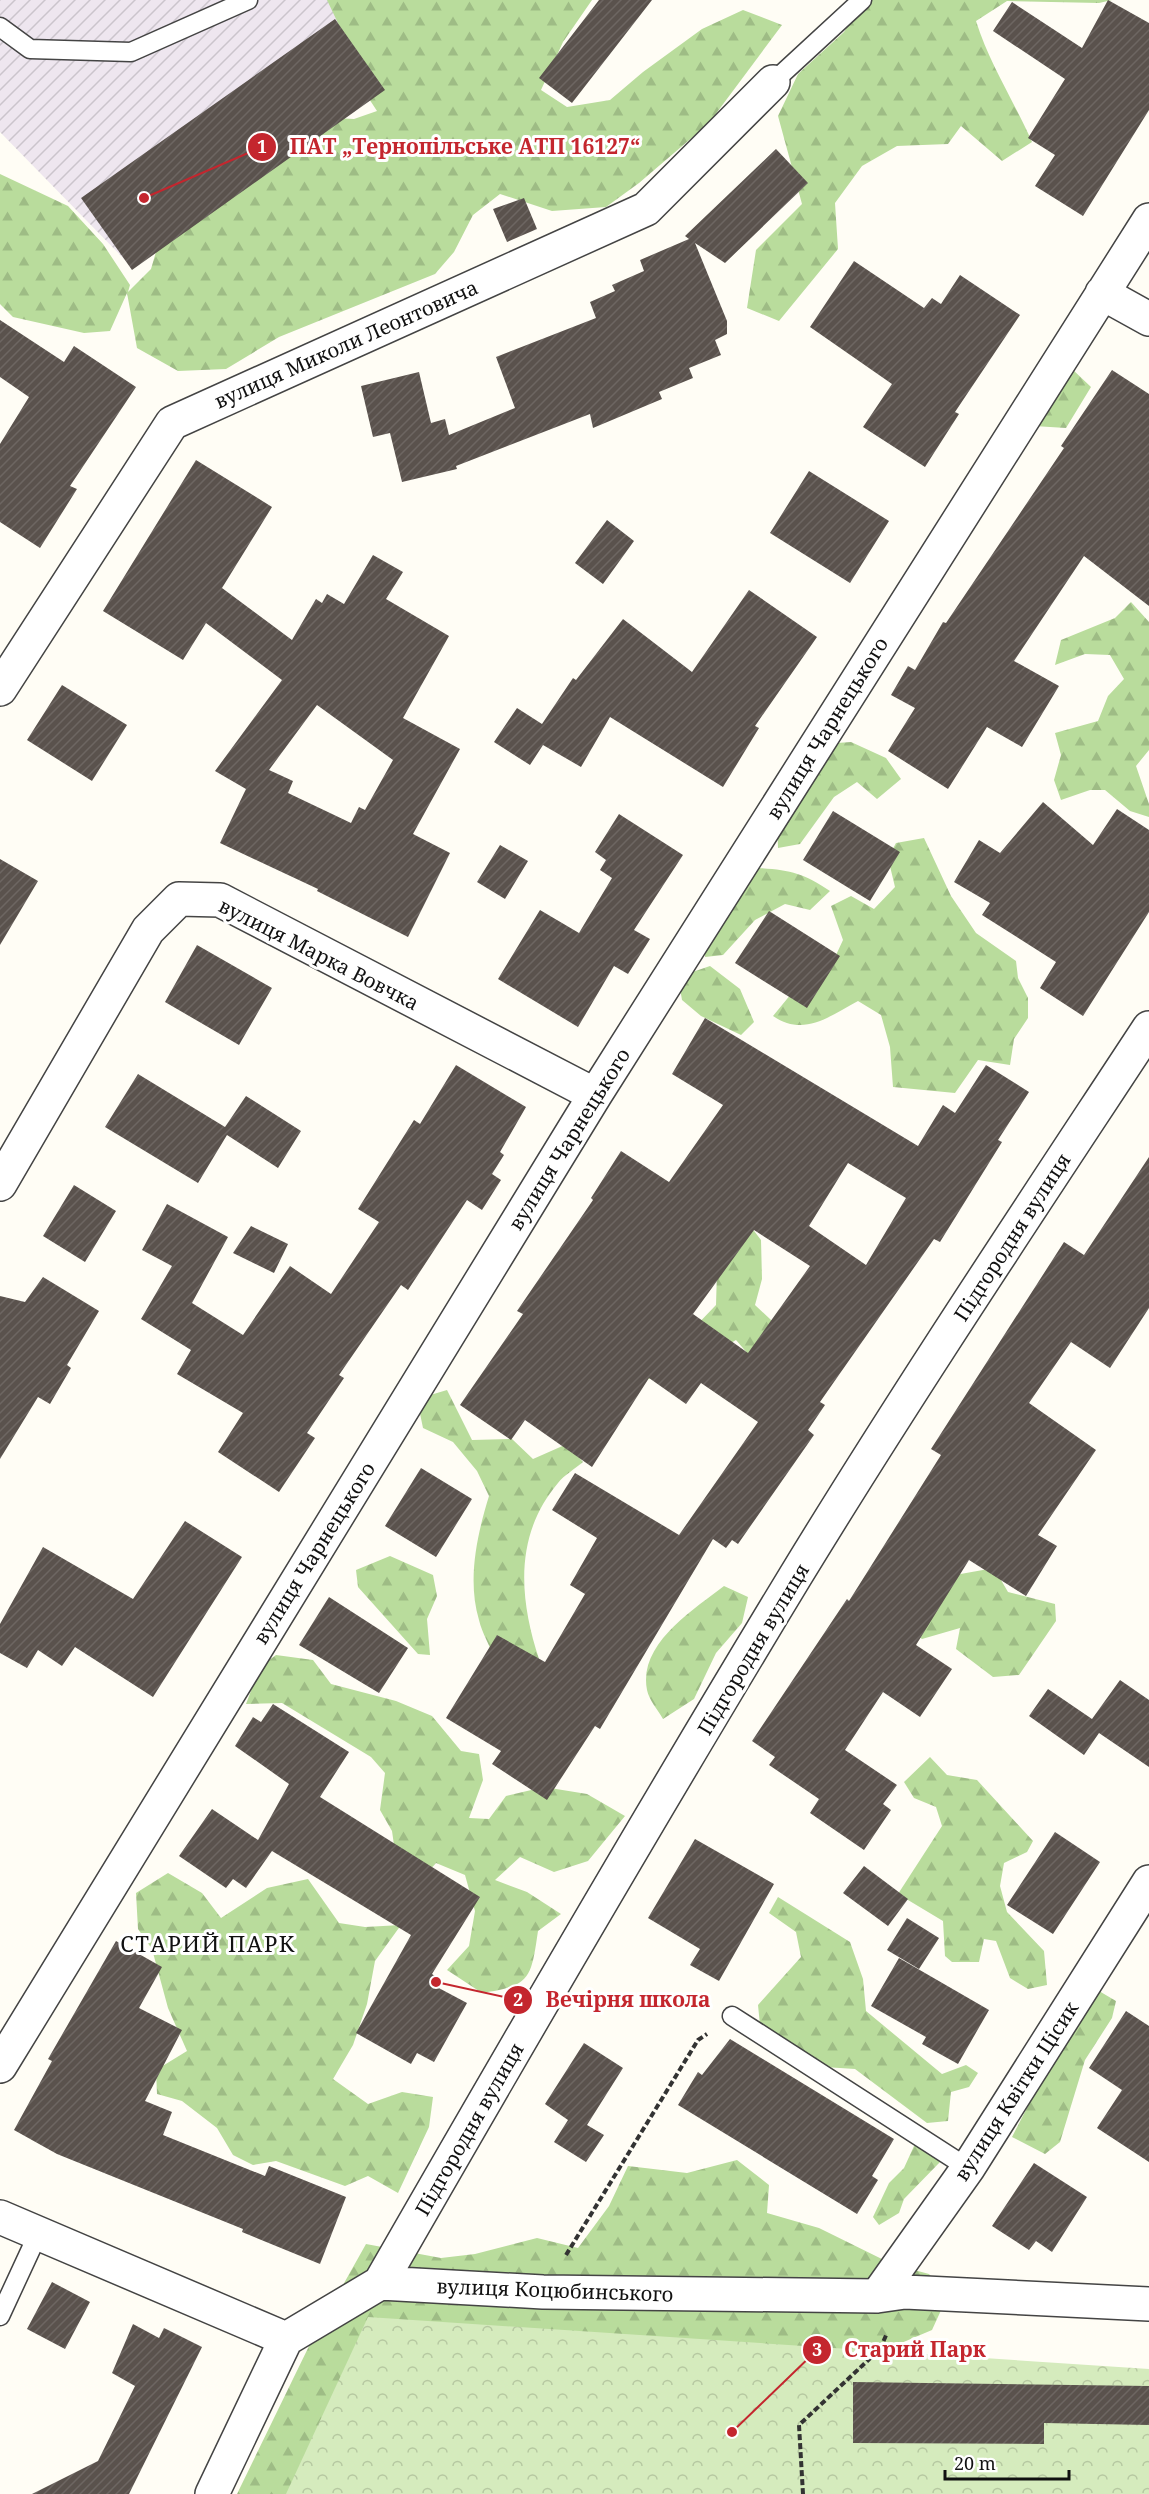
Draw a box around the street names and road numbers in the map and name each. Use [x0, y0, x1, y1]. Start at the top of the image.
street label: вулиця Миколи Леонтовича [210, 273, 482, 415]
street label: вулиця Чарнецького [760, 632, 894, 824]
street label: вулиця Марка Вовчка [214, 892, 424, 1016]
street label: вулиця Чарнецького [502, 1043, 636, 1235]
street label: Підгородня вулиця [947, 1148, 1077, 1326]
street label: вулиця Чарнецького [247, 1457, 381, 1649]
street label: Підгородня вулиця [691, 1558, 815, 1740]
street label: вулиця Квітки Цісик [948, 1996, 1084, 2186]
street label: Підгородня вулиця [408, 2038, 530, 2220]
street label: вулиця Коцюбинського [436, 2272, 674, 2308]

